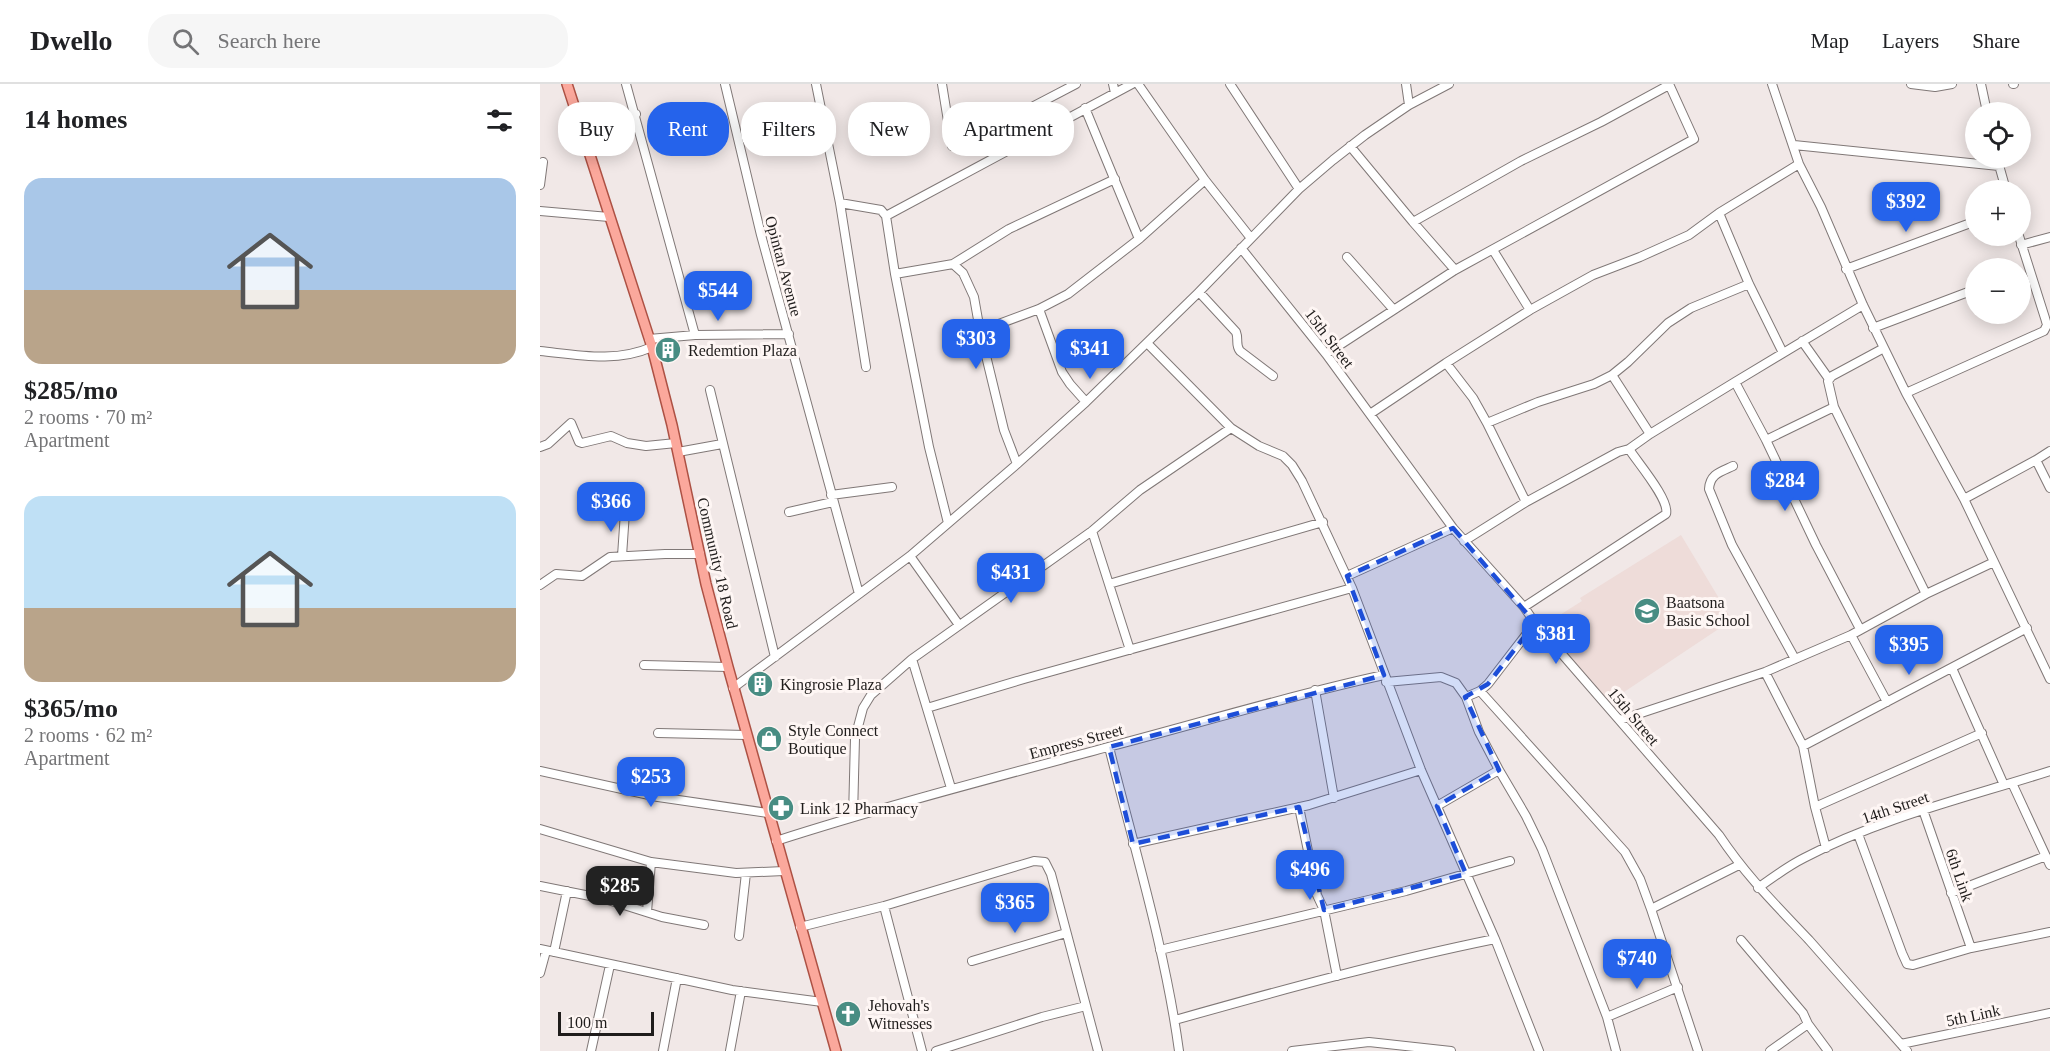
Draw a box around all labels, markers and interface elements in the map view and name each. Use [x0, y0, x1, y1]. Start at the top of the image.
search box [148, 14, 568, 68]
text: Dwello [30, 25, 112, 56]
icon: search [169, 25, 202, 58]
text: Search here [217, 28, 321, 53]
text: Map [1811, 29, 1849, 53]
text: Layers [1882, 29, 1939, 53]
text: Share [1972, 29, 2020, 53]
chip: Buy [558, 102, 635, 156]
chip: Rent [647, 102, 729, 156]
chip: Filters [741, 102, 836, 156]
chip: New [848, 102, 930, 156]
chip: Apartment [942, 102, 1074, 156]
map controls [1965, 102, 2031, 324]
button: locate [1965, 102, 2031, 168]
icon: filters [483, 104, 516, 137]
text: 14 homes [24, 105, 127, 134]
button: + [1965, 180, 2031, 246]
pin: $392 [1870, 182, 1942, 233]
text: $392 [1886, 190, 1926, 212]
street label: Opintan Avenue [761, 214, 805, 318]
icon: home [216, 217, 324, 325]
button: − [1965, 258, 2031, 324]
pin: $544 [682, 271, 754, 322]
text: $544 [698, 279, 738, 301]
street label: 15th Street [1302, 305, 1358, 372]
pin: $303 [940, 319, 1012, 370]
text: $303 [956, 327, 996, 349]
pin: $341 [1054, 329, 1126, 380]
building icon: Redemtion Plaza [653, 335, 683, 365]
text: $341 [1070, 337, 1110, 359]
place label: Redemtion Plaza [688, 342, 797, 359]
text: $285/mo [24, 376, 118, 405]
text: 2 rooms · 70 m² [24, 406, 152, 428]
text: Apartment [24, 429, 110, 451]
pin: $284 [1749, 461, 1821, 512]
text: $284 [1765, 469, 1805, 491]
pin: $366 [575, 482, 647, 533]
text: $366 [591, 490, 631, 512]
street label: Community 18 Road [693, 496, 741, 631]
icon: home [216, 535, 324, 643]
pin: $431 [975, 553, 1047, 604]
text: $431 [991, 561, 1031, 583]
place label: Baatsona Basic School [1666, 594, 1751, 629]
school or university icon: Baatsona Basic School [1632, 596, 1662, 626]
pin: $381 [1520, 614, 1592, 665]
text: $381 [1536, 622, 1576, 644]
pin: $395 [1873, 625, 1945, 676]
text: $395 [1889, 633, 1929, 655]
building icon: Kingrosie Plaza [745, 669, 775, 699]
place label: Kingrosie Plaza [780, 676, 882, 694]
street label: 15th Street [1605, 684, 1663, 749]
text: $365/mo [24, 694, 118, 723]
street label: Empress Street [1027, 721, 1126, 763]
place label: Style Connect Boutique [788, 722, 879, 758]
text: 2 rooms · 62 m² [24, 724, 152, 746]
shop icon: Style Connect Boutique [754, 724, 784, 754]
text: Apartment [24, 747, 110, 769]
pin: $253 [615, 757, 687, 808]
text: $253 [631, 765, 671, 787]
street label: 14th Street [1859, 788, 1931, 827]
pharmacy icon: Link 12 Pharmacy [766, 793, 796, 823]
place label: Link 12 Pharmacy [800, 800, 918, 818]
street label: 6th Link [1943, 847, 1976, 904]
pin: $496 [1274, 850, 1346, 901]
text: $496 [1290, 858, 1330, 880]
pin: $285 [584, 866, 656, 917]
text: $285 [600, 874, 640, 896]
pin: $365 [979, 883, 1051, 934]
text: $365 [995, 891, 1035, 913]
pin: $740 [1601, 939, 1673, 990]
text: $740 [1617, 947, 1657, 969]
place label: Jehovah's Witnesses [868, 997, 932, 1032]
church icon: Jehovah's Witnesses [833, 999, 863, 1029]
street label: 5th Link [1945, 1001, 2002, 1029]
scale bar [558, 1009, 654, 1036]
text: 100 m [567, 1014, 607, 1031]

